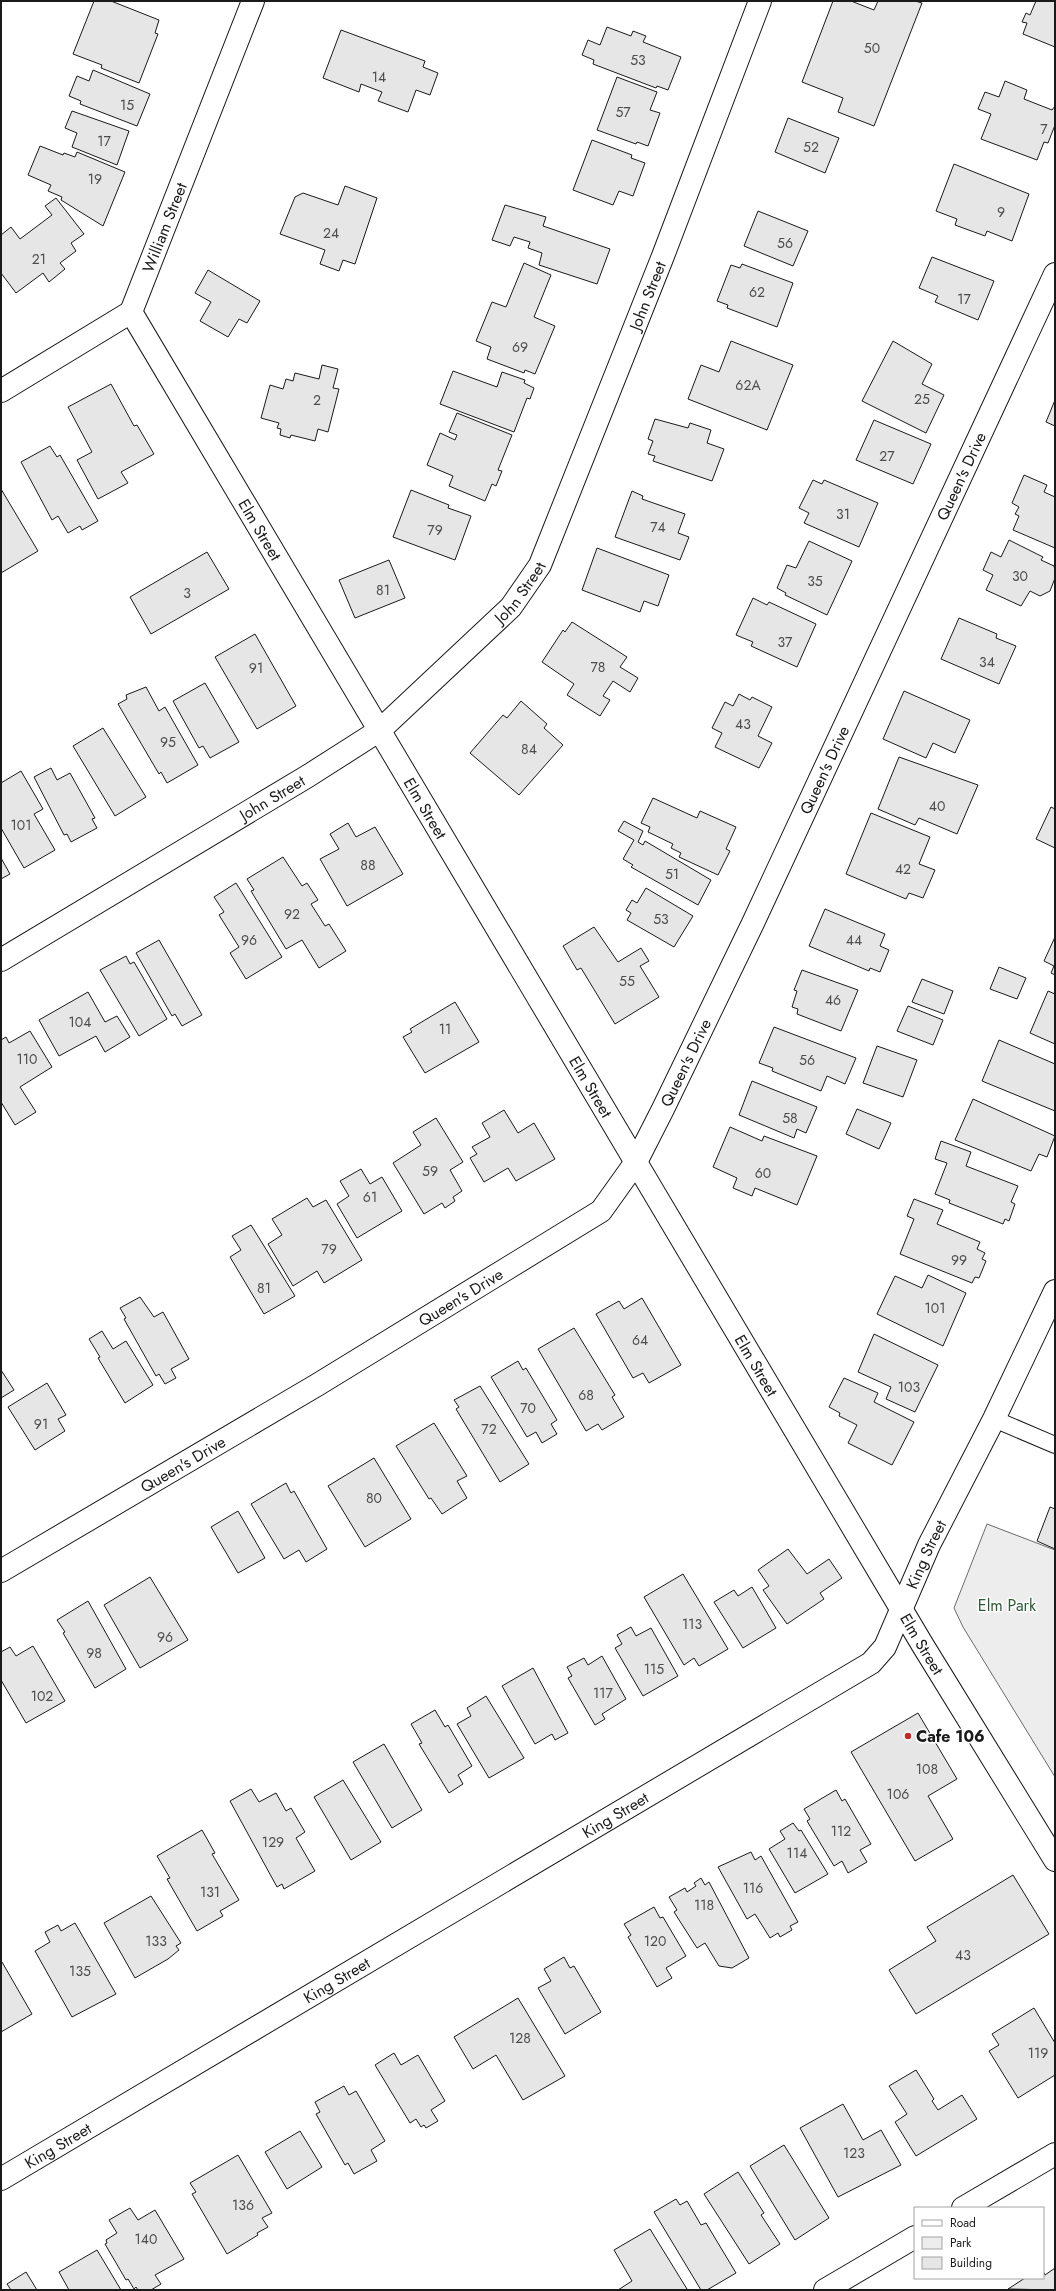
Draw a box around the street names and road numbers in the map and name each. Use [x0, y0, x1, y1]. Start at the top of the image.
street label: William Street [137, 179, 193, 276]
street label: John Street [623, 258, 672, 336]
street label: Queen's Drive [931, 428, 992, 524]
street label: Elm Street [232, 495, 287, 565]
street label: John Street [488, 559, 552, 630]
street label: Queen's Drive [794, 722, 855, 818]
street label: John Street [234, 769, 309, 827]
street label: Elm Street [398, 773, 453, 844]
street label: Queen's Drive [655, 1015, 717, 1111]
street label: Elm Street [563, 1052, 618, 1122]
street label: Queen's Drive [414, 1263, 507, 1332]
street label: Elm Street [729, 1330, 783, 1401]
street label: Queen's Drive [136, 1430, 230, 1498]
street label: King Street [900, 1516, 952, 1593]
street label: Elm Street [894, 1609, 949, 1679]
street label: King Street [578, 1786, 653, 1844]
street label: King Street [299, 1952, 374, 2009]
street label: King Street [20, 2117, 96, 2174]

